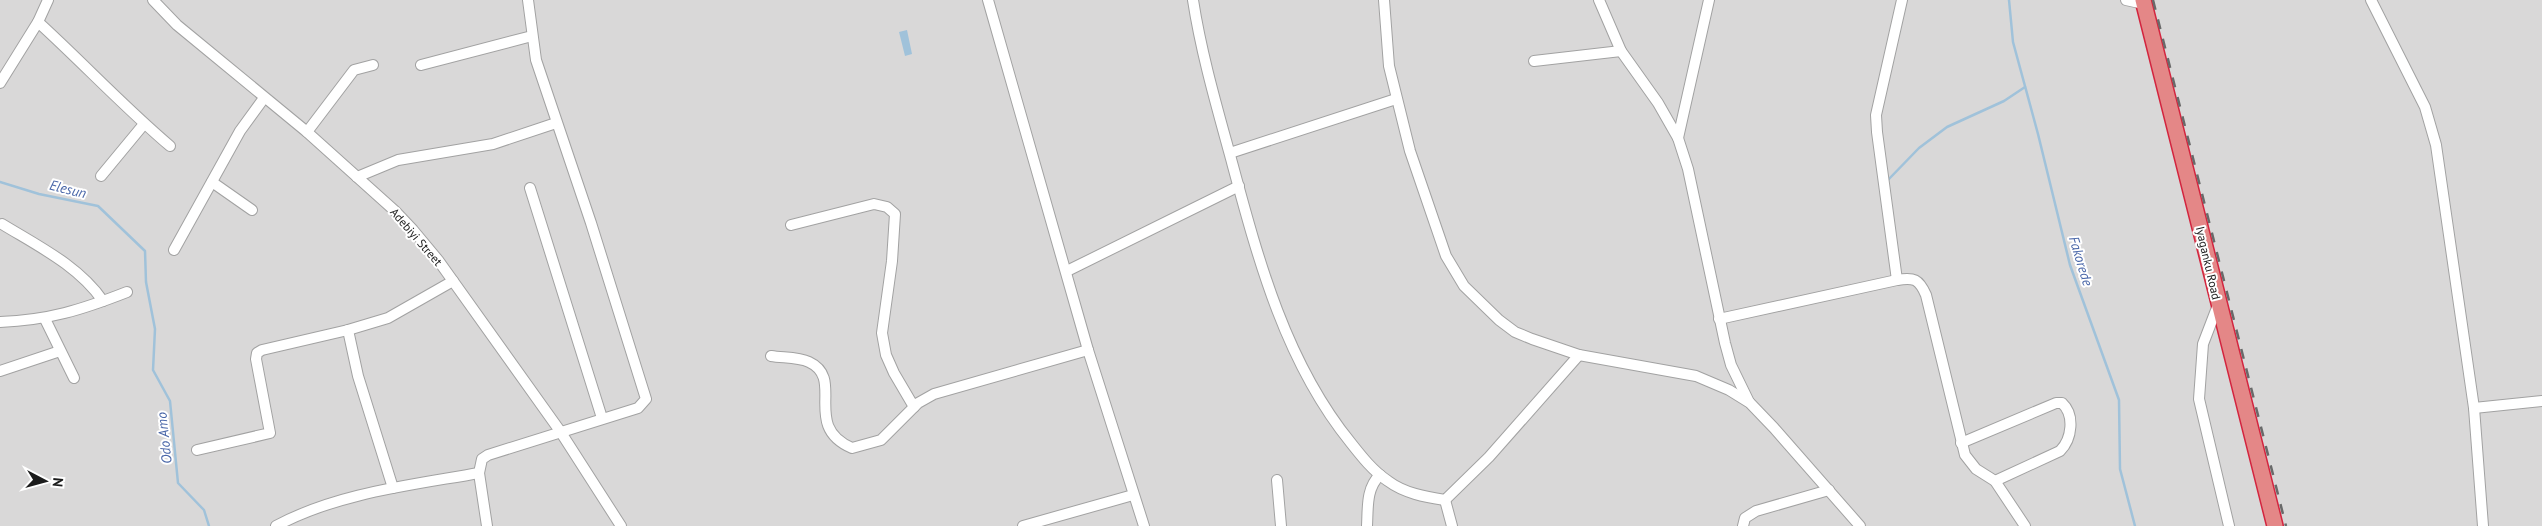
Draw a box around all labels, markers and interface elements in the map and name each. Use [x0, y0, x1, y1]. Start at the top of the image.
water label: Elesun [48, 176, 88, 202]
street label: Adebiyi Street [387, 205, 446, 269]
street label: Iyaganku Road [2193, 225, 2224, 301]
water label: Fakorede [2065, 234, 2097, 289]
water label: Odo Amo [152, 411, 176, 465]
north arrow [20, 456, 70, 506]
text: N [48, 477, 67, 488]

